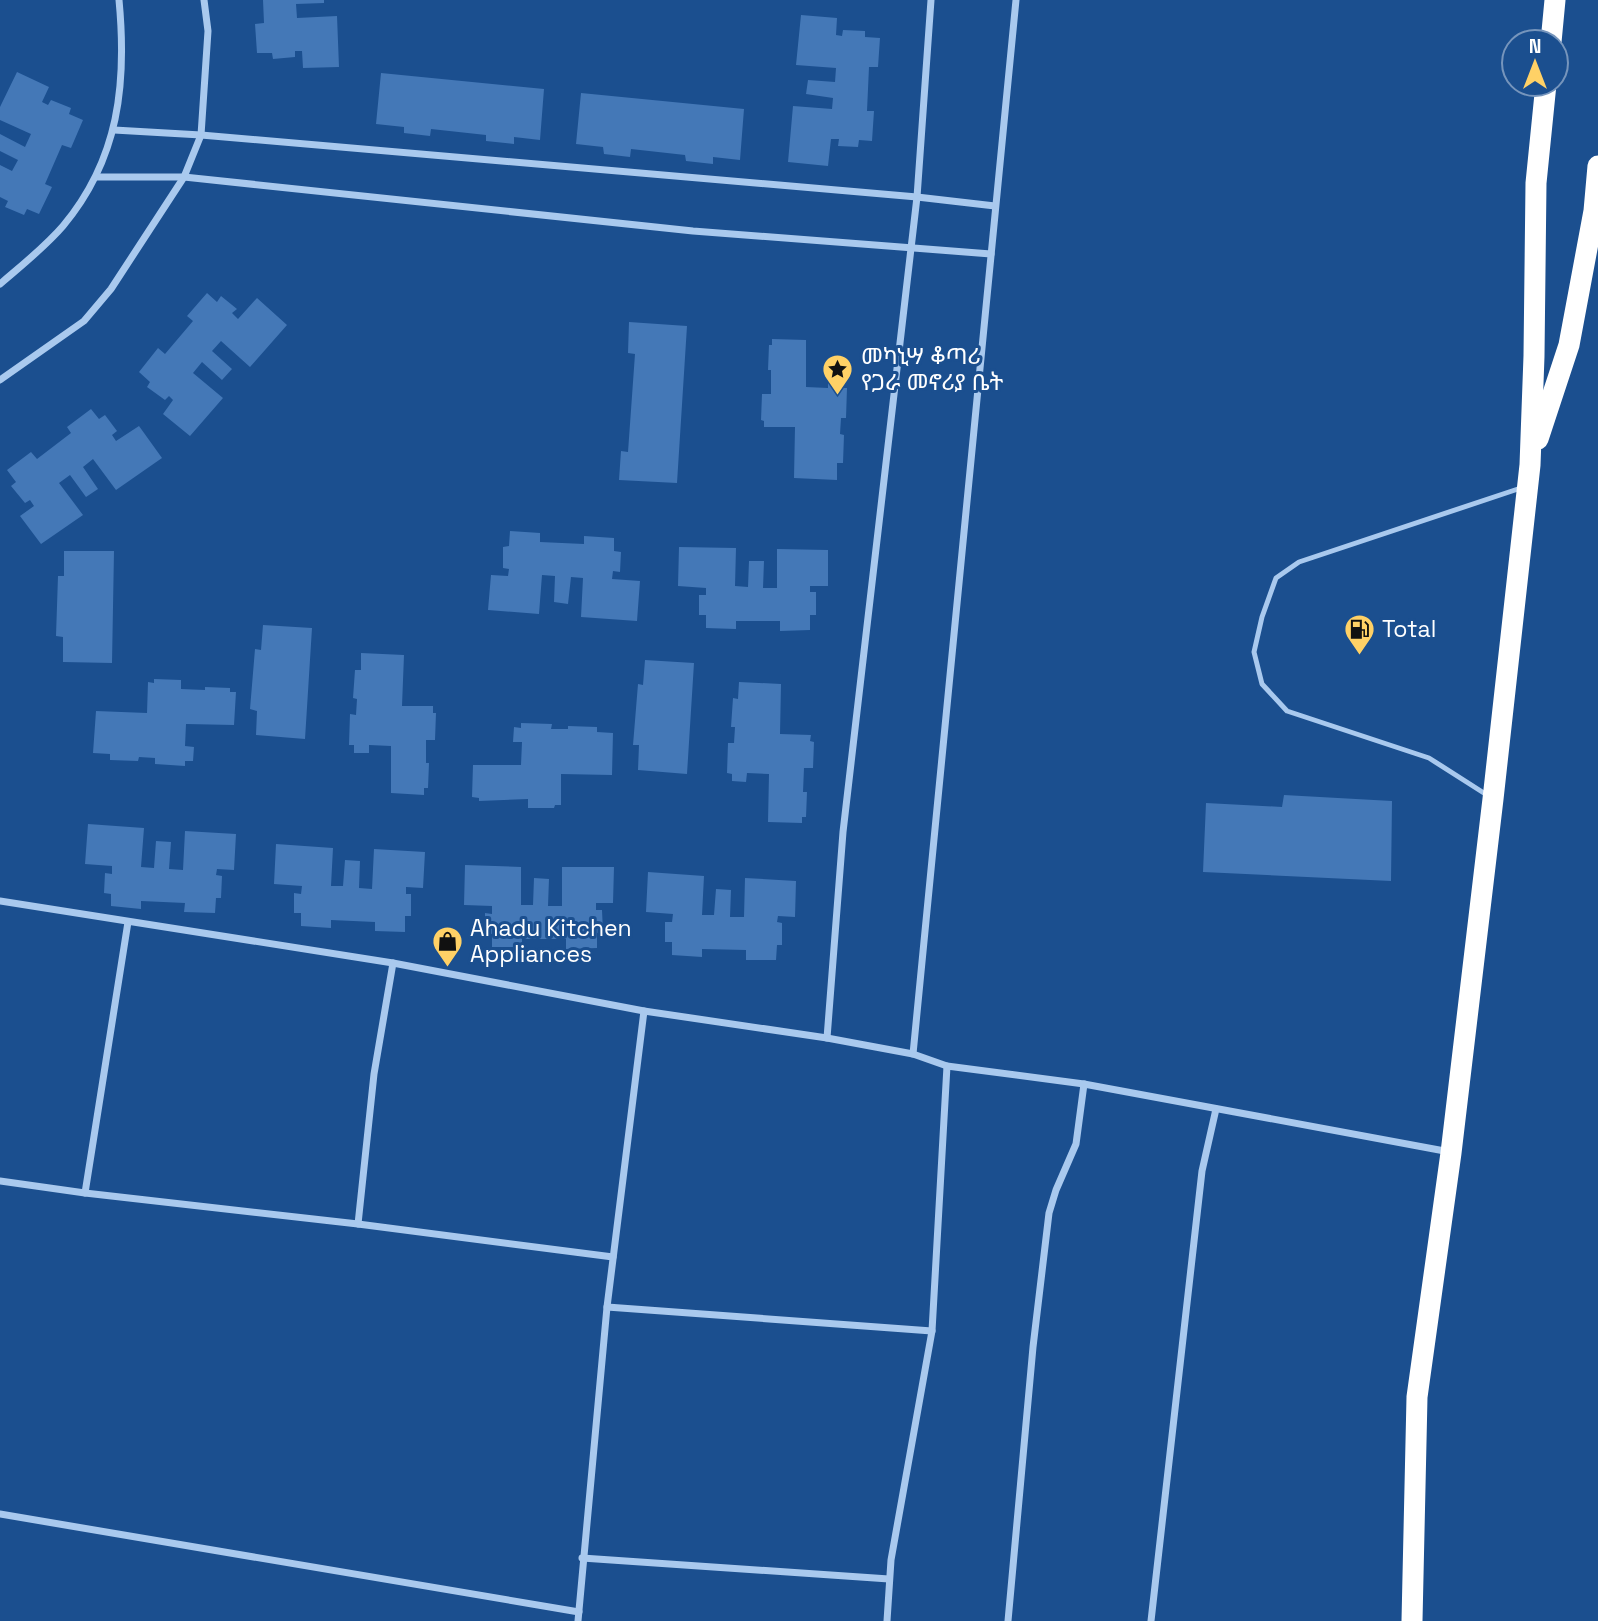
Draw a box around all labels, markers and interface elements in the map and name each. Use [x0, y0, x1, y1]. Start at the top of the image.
north arrow [1500, 28, 1570, 98]
text: N [1529, 34, 1541, 59]
place label: መካኒሣ ቆጣሪ የጋራ መኖሪያ ቤት [861, 341, 1003, 397]
place icon: መካኒሣ ቆጣሪ የጋራ መኖሪያ ቤት [821, 352, 855, 396]
fuel station icon: Total [1342, 612, 1376, 656]
place label: Total [1382, 614, 1436, 644]
place label: Ahadu Kitchen Appliances [470, 913, 632, 969]
shop icon: Ahadu Kitchen Appliances [430, 924, 464, 968]

